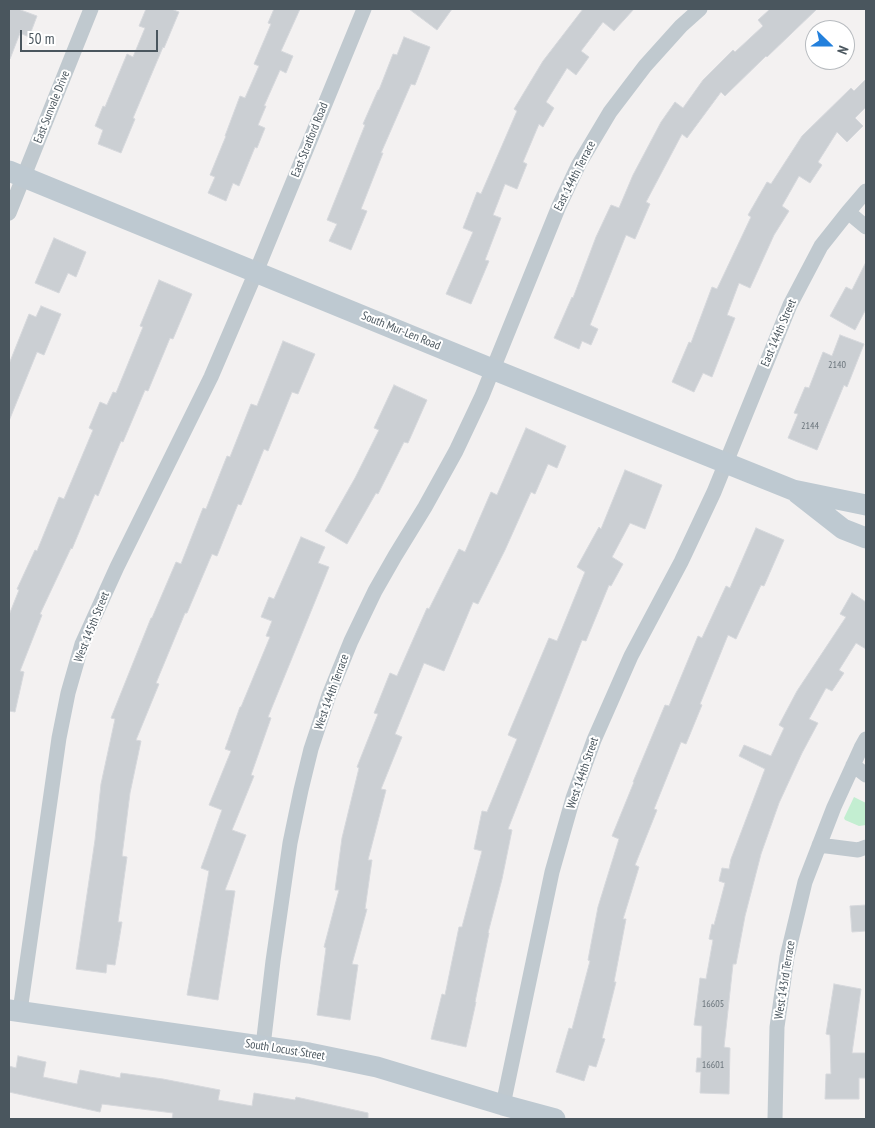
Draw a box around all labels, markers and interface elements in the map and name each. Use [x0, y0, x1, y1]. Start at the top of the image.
scale bar [22, 20, 160, 52]
north arrow [805, 20, 855, 70]
text: 50 m [28, 29, 54, 48]
text: N [833, 43, 853, 57]
street label: East Sunvale Drive [31, 69, 73, 145]
street label: East Stratford Road [288, 101, 332, 179]
street label: East 144th Terrace [551, 139, 599, 213]
street label: East 144th Street [758, 297, 800, 369]
street label: South Mur-Len Road [359, 309, 443, 353]
house number: 2140 [828, 359, 846, 371]
house number: 2144 [801, 420, 819, 432]
street label: West 145th Street [71, 590, 113, 664]
street label: West 144th Terrace [312, 652, 352, 732]
street label: West 144th Street [564, 735, 602, 811]
street label: West 143rd Terrace [772, 940, 798, 1020]
house number: 16605 [702, 998, 724, 1010]
street label: South Locust Street [244, 1037, 326, 1063]
house number: 16601 [702, 1059, 724, 1071]

